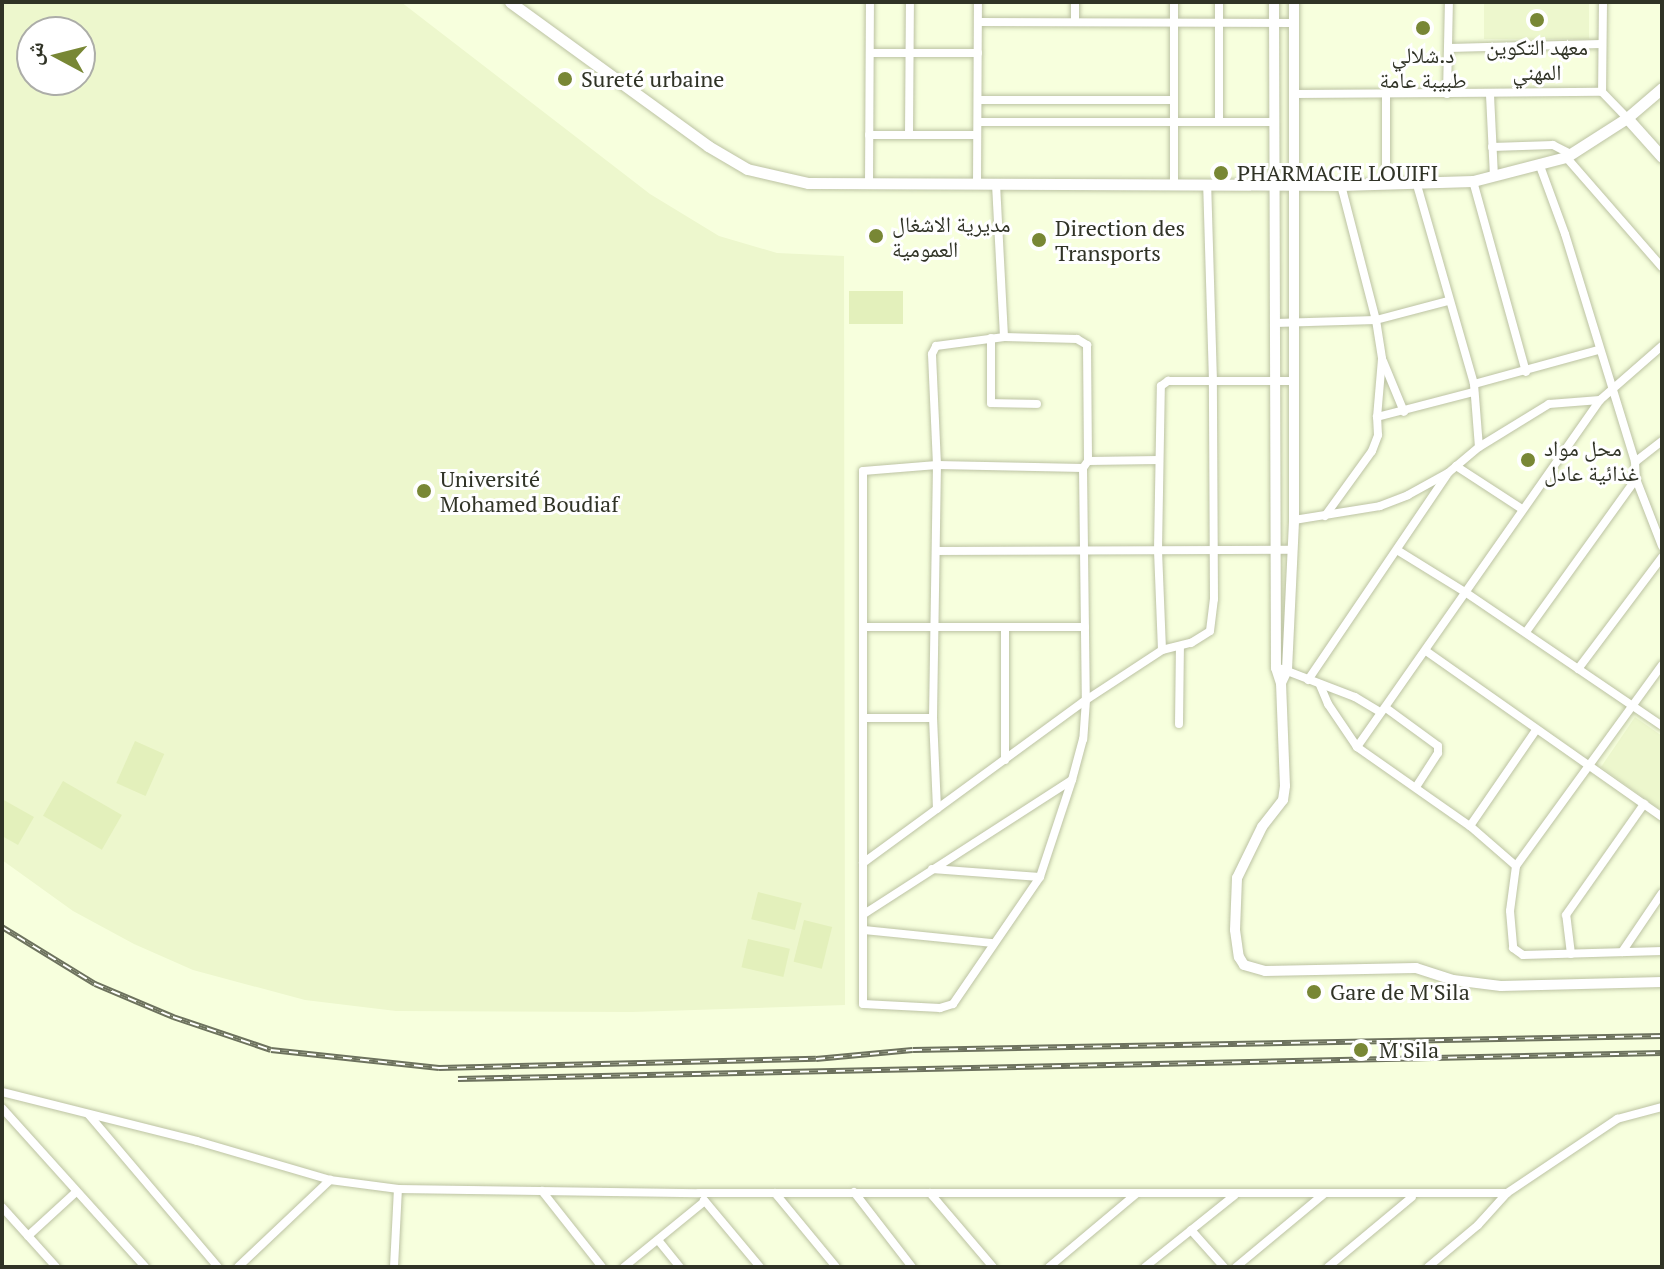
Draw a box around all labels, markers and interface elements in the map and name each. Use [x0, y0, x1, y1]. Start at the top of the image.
marker: معهد التكوين المهني [1528, 11, 1546, 29]
north arrow [16, 16, 96, 96]
marker: د.شلالي طبيبة عامة [1414, 19, 1432, 37]
place label: معهد التكوين المهني [1486, 33, 1588, 84]
text: ش [18, 40, 49, 67]
place label: د.شلالي طبيبة عامة [1379, 41, 1467, 92]
place label: Sureté urbaine [581, 66, 724, 92]
marker: Sureté urbaine [556, 70, 574, 88]
place label: PHARMACIE LOUIFI [1237, 160, 1438, 186]
marker: PHARMACIE LOUIFI [1212, 164, 1230, 182]
place label: مديرية الاشغال العمومية [892, 210, 1011, 262]
place label: Direction des Transports [1055, 214, 1185, 266]
marker: مديرية الاشغال العمومية [867, 227, 885, 245]
marker: Direction des Transports [1030, 231, 1048, 249]
place label: محل مواد غذائية عادل [1544, 434, 1639, 486]
marker: محل مواد غذائية عادل [1519, 451, 1537, 469]
place label: Université Mohamed Boudiaf [440, 465, 619, 516]
marker: Université Mohamed Boudiaf [415, 482, 433, 500]
place label: Gare de M'Sila [1330, 979, 1470, 1005]
marker: Gare de M'Sila [1305, 983, 1323, 1001]
place label: M'Sila [1379, 1037, 1439, 1063]
marker: M'Sila [1350, 1039, 1372, 1061]

